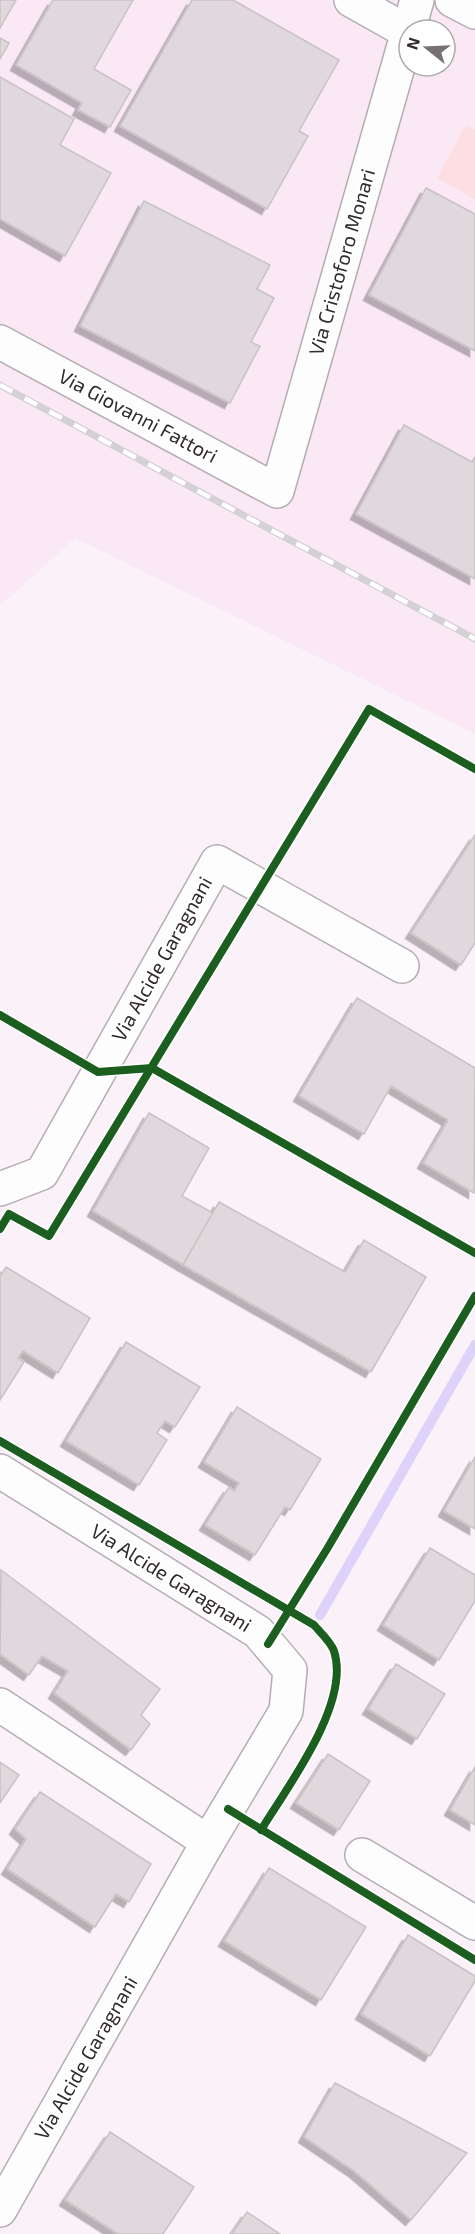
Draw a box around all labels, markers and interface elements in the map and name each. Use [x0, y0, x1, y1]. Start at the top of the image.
north arrow [397, 18, 457, 78]
text: N [401, 35, 423, 52]
street label: Via Cristoforo Monari [303, 166, 379, 358]
street label: Via Giovanni Fattori [55, 363, 222, 467]
street label: Via Alcide Garagnani [106, 872, 216, 1045]
street label: Via Alcide Garagnani [87, 1518, 256, 1636]
street label: Via Alcide Garagnani [29, 1971, 142, 2144]

